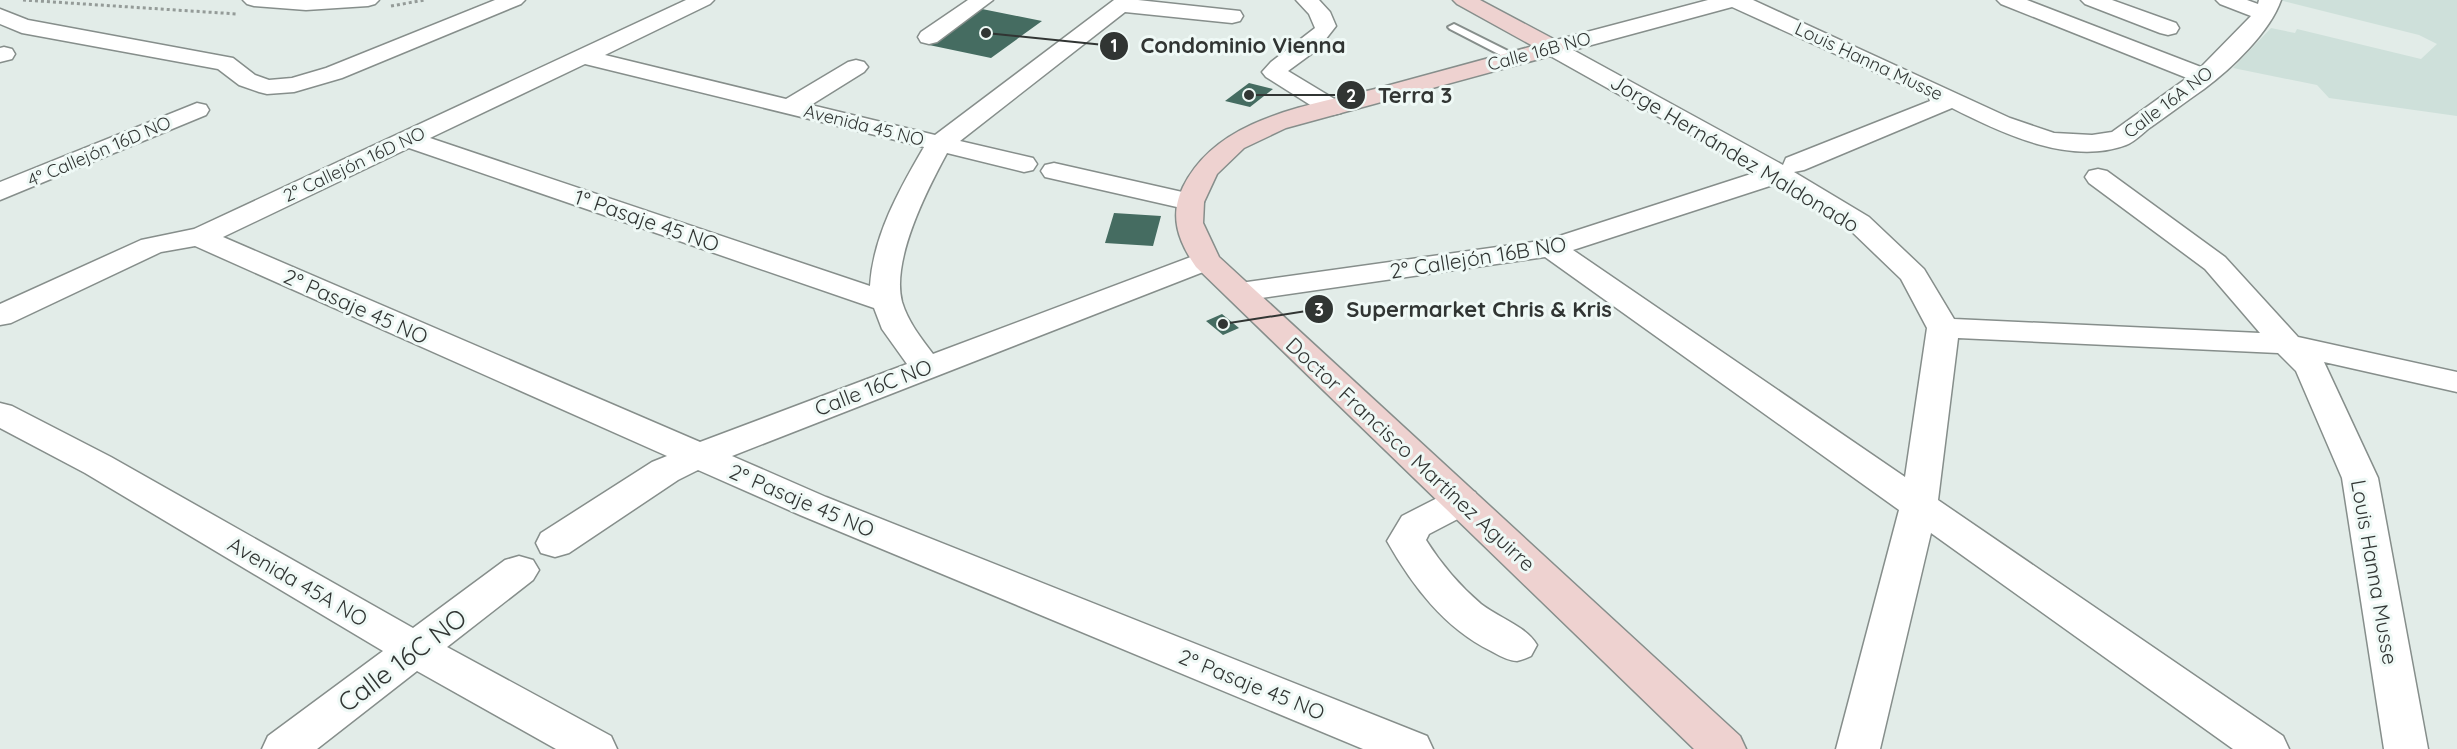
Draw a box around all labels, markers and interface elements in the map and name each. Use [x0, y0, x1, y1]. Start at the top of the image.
street label: Louis Hanna Musse [1791, 17, 1947, 105]
callout: Condominio Vienna [1099, 26, 1358, 66]
street label: Calle 16B NO [1485, 26, 1593, 76]
text: Condominio Vienna [1141, 31, 1345, 59]
text: 1 [1110, 34, 1118, 57]
street label: Calle 16A NO [2119, 61, 2217, 143]
street label: Jorge Hernández Maldonado [1606, 68, 1864, 238]
callout: Terra 3 [1336, 75, 1465, 115]
text: Terra 3 [1378, 81, 1452, 109]
text: 2 [1346, 84, 1356, 107]
street label: Avenida 45 NO [802, 99, 926, 151]
street label: 4° Callejón 16D NO [24, 110, 174, 192]
street label: 2° Callejón 16D NO [279, 121, 429, 207]
street label: 1° Pasaje 45 NO [571, 183, 723, 257]
street label: 2° Callejón 16B NO [1388, 230, 1568, 284]
street label: 2° Pasaje 45 NO [280, 263, 432, 349]
callout: Supermarket Chris & Kris [1304, 289, 1624, 329]
text: Supermarket Chris & Kris [1346, 295, 1612, 323]
text: 3 [1314, 298, 1324, 321]
street label: Doctor Francisco Martínez Aguirre [1281, 331, 1541, 577]
street label: Calle 16C NO [811, 353, 935, 421]
street label: 2° Pasaje 45 NO [725, 458, 879, 542]
street label: Louis Hanna Musse [2346, 477, 2404, 667]
street label: Avenida 45A NO [223, 530, 373, 632]
street label: Calle 16C NO [331, 601, 473, 719]
street label: 2° Pasaje 45 NO [1175, 643, 1329, 725]

